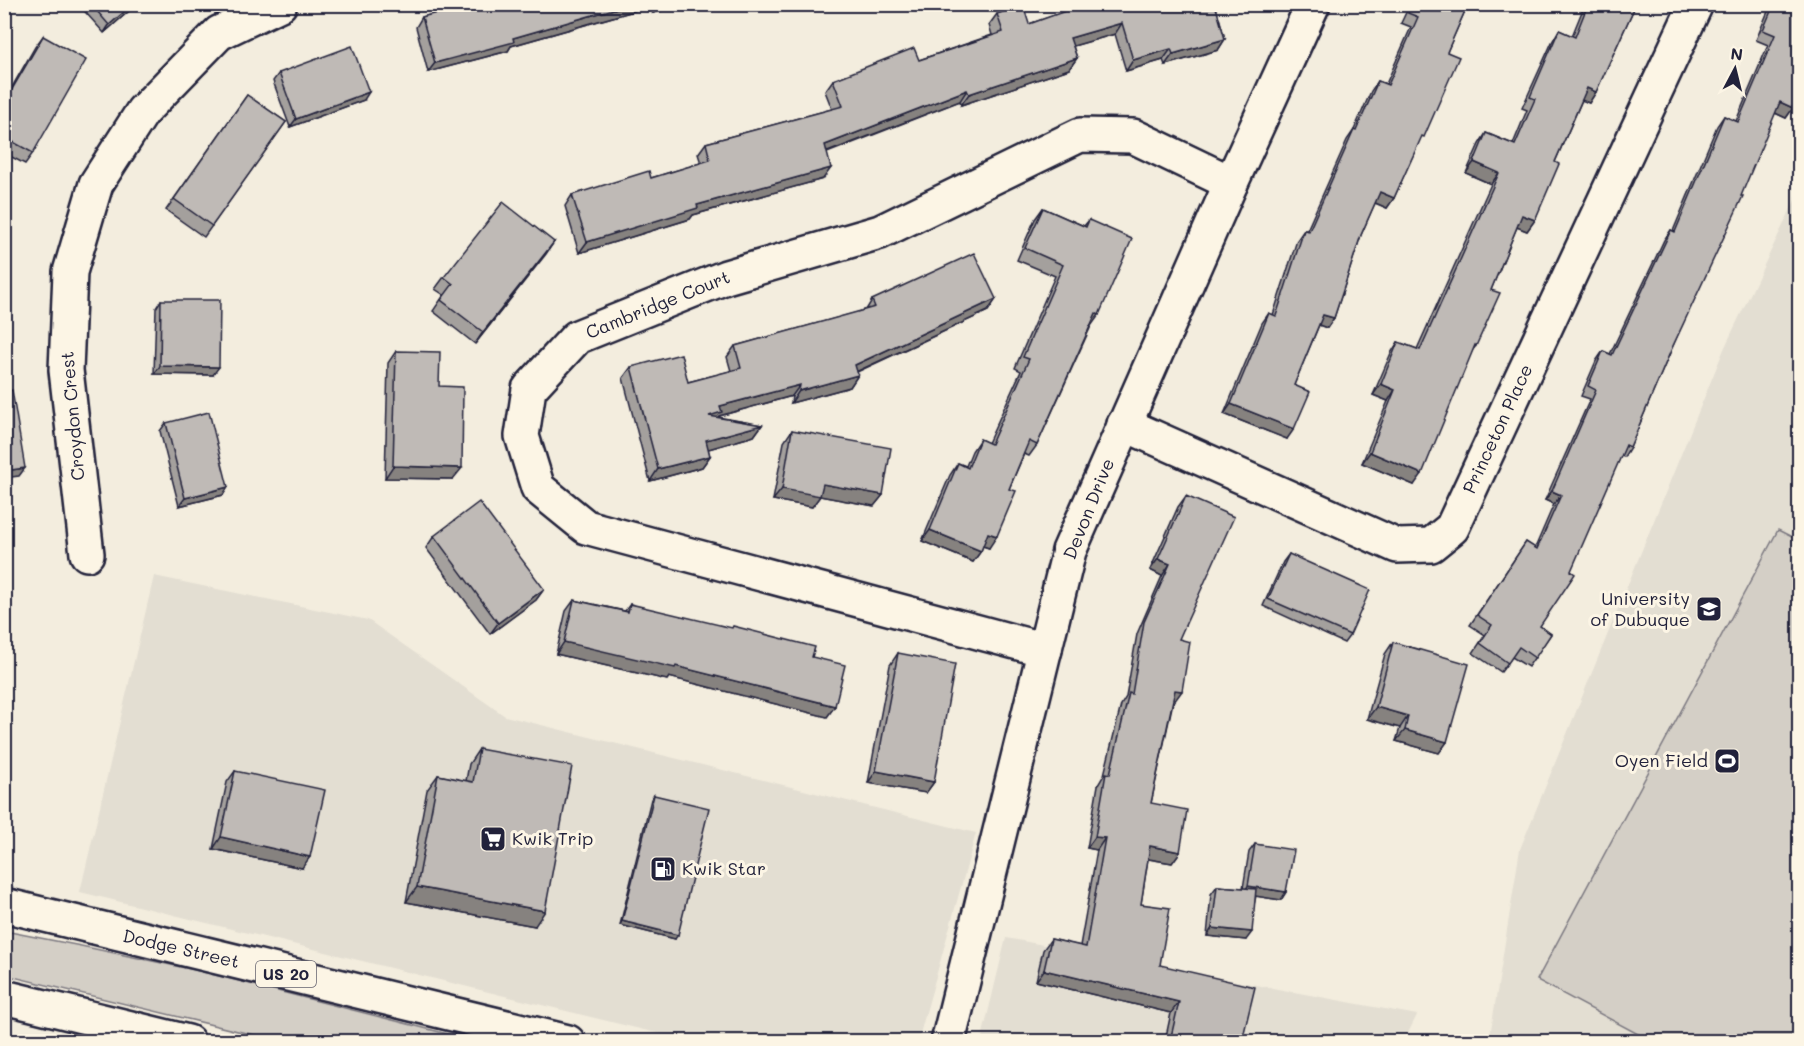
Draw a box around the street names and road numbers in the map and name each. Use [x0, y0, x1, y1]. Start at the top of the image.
street label: Cambridge Court [582, 264, 733, 344]
street label: Croydon Crest [54, 351, 90, 482]
street label: Princeton Place [1457, 360, 1538, 497]
street label: Devon Drive [1057, 455, 1119, 563]
street label: Dodge Street [121, 923, 242, 973]
road number: US 20 [256, 961, 316, 987]

